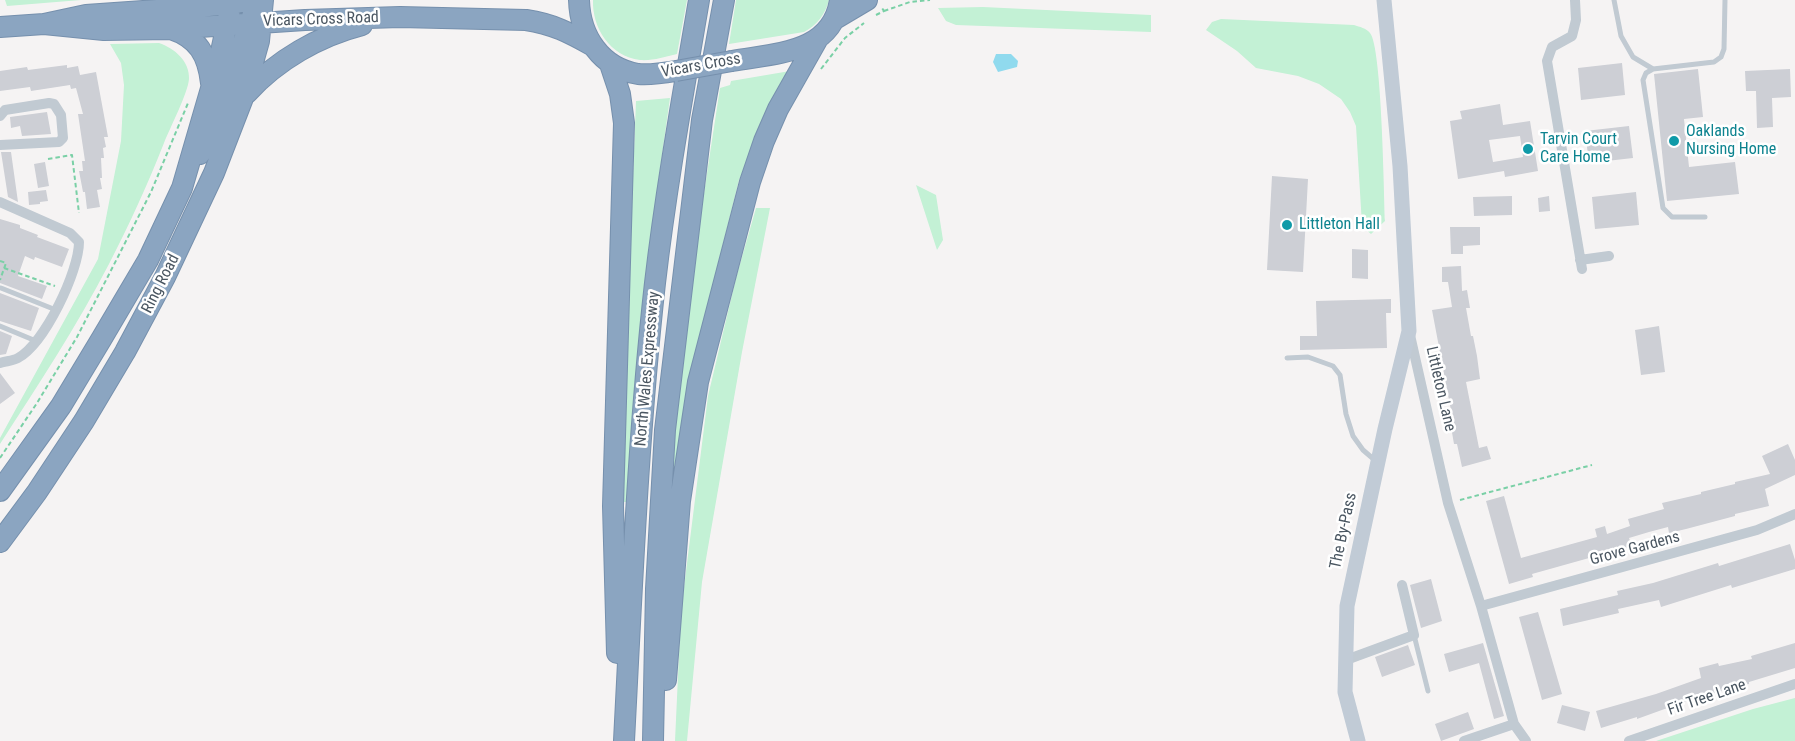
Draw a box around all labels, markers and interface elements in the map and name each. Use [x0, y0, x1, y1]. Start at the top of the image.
street label: Vicars Cross Road [263, 8, 379, 32]
street label: Vicars Cross [660, 50, 742, 82]
place label: Oaklands Nursing Home [1686, 122, 1776, 160]
place label: Tarvin Court Care Home [1540, 130, 1617, 168]
marker: Oaklands Nursing Home [1667, 134, 1681, 148]
marker: Tarvin Court Care Home [1521, 142, 1535, 156]
place label: Littleton Hall [1299, 215, 1380, 235]
marker: Littleton Hall [1280, 218, 1294, 232]
street label: Ring Road [138, 251, 184, 317]
street label: North Wales Expressway [632, 291, 664, 447]
street label: Littleton Lane [1421, 345, 1459, 433]
street label: The By-Pass [1327, 491, 1361, 571]
street label: Grove Gardens [1588, 528, 1682, 570]
street label: Fir Tree Lane [1665, 676, 1749, 720]

